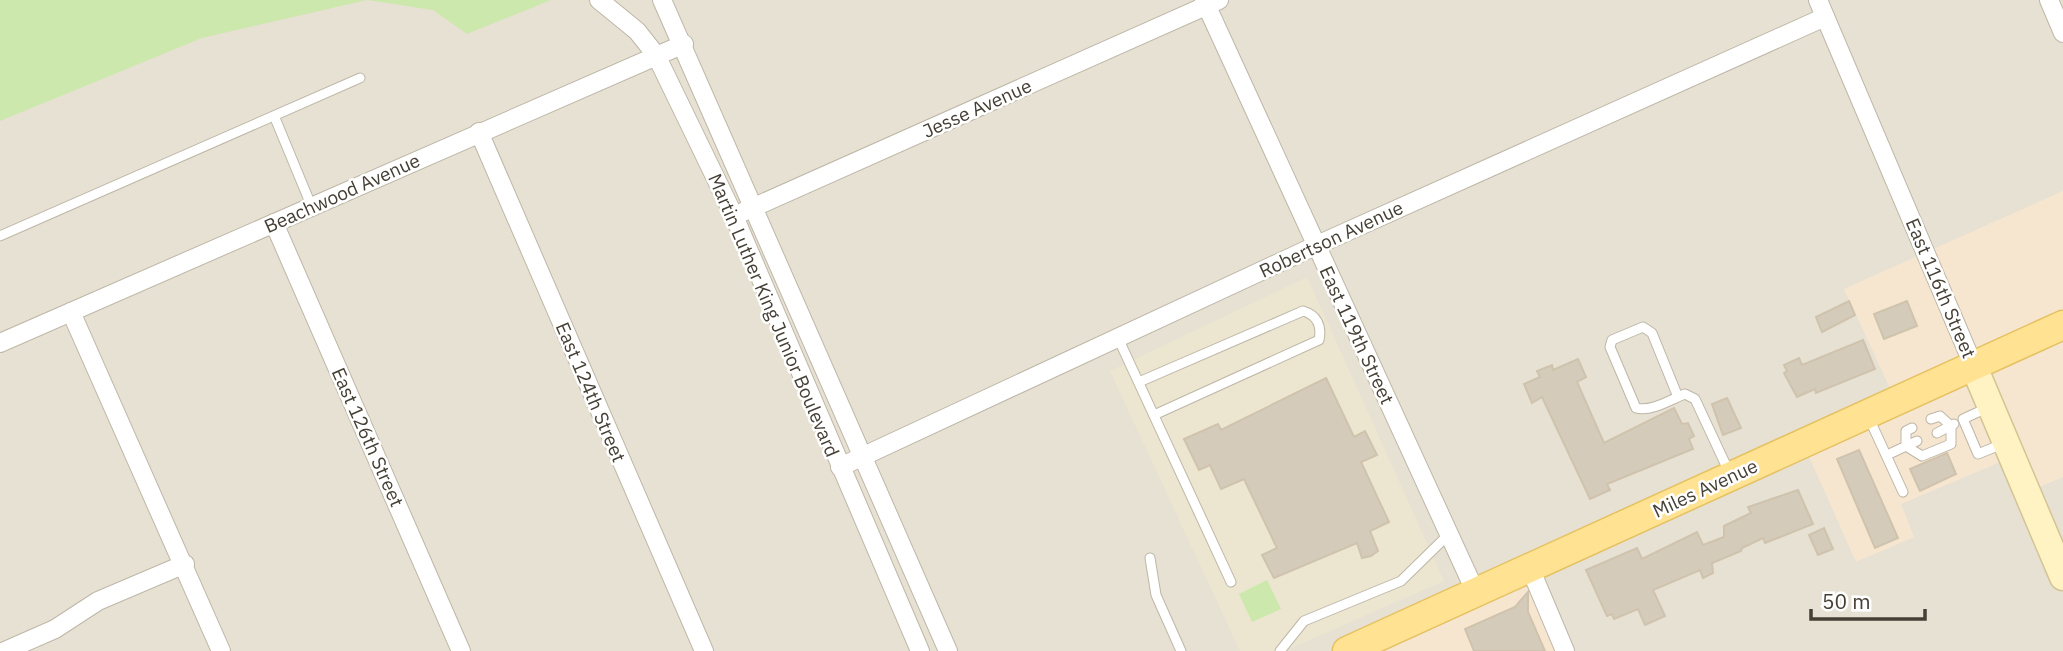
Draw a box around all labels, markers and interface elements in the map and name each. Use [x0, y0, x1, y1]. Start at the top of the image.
street label: Jesse Avenue [919, 73, 1035, 143]
street label: Beachwood Avenue [260, 148, 424, 238]
street label: Martin Luther King Junior Boulevard [703, 170, 845, 460]
street label: Robertson Avenue [1255, 195, 1407, 283]
street label: East 116th Street [1901, 214, 1981, 362]
street label: East 119th Street [1314, 262, 1400, 408]
street label: East 124th Street [551, 318, 631, 466]
street label: East 126th Street [327, 364, 409, 510]
street label: Miles Avenue [1649, 453, 1761, 523]
scale bar [1811, 578, 1925, 622]
text: 50 m [1822, 587, 1871, 615]

